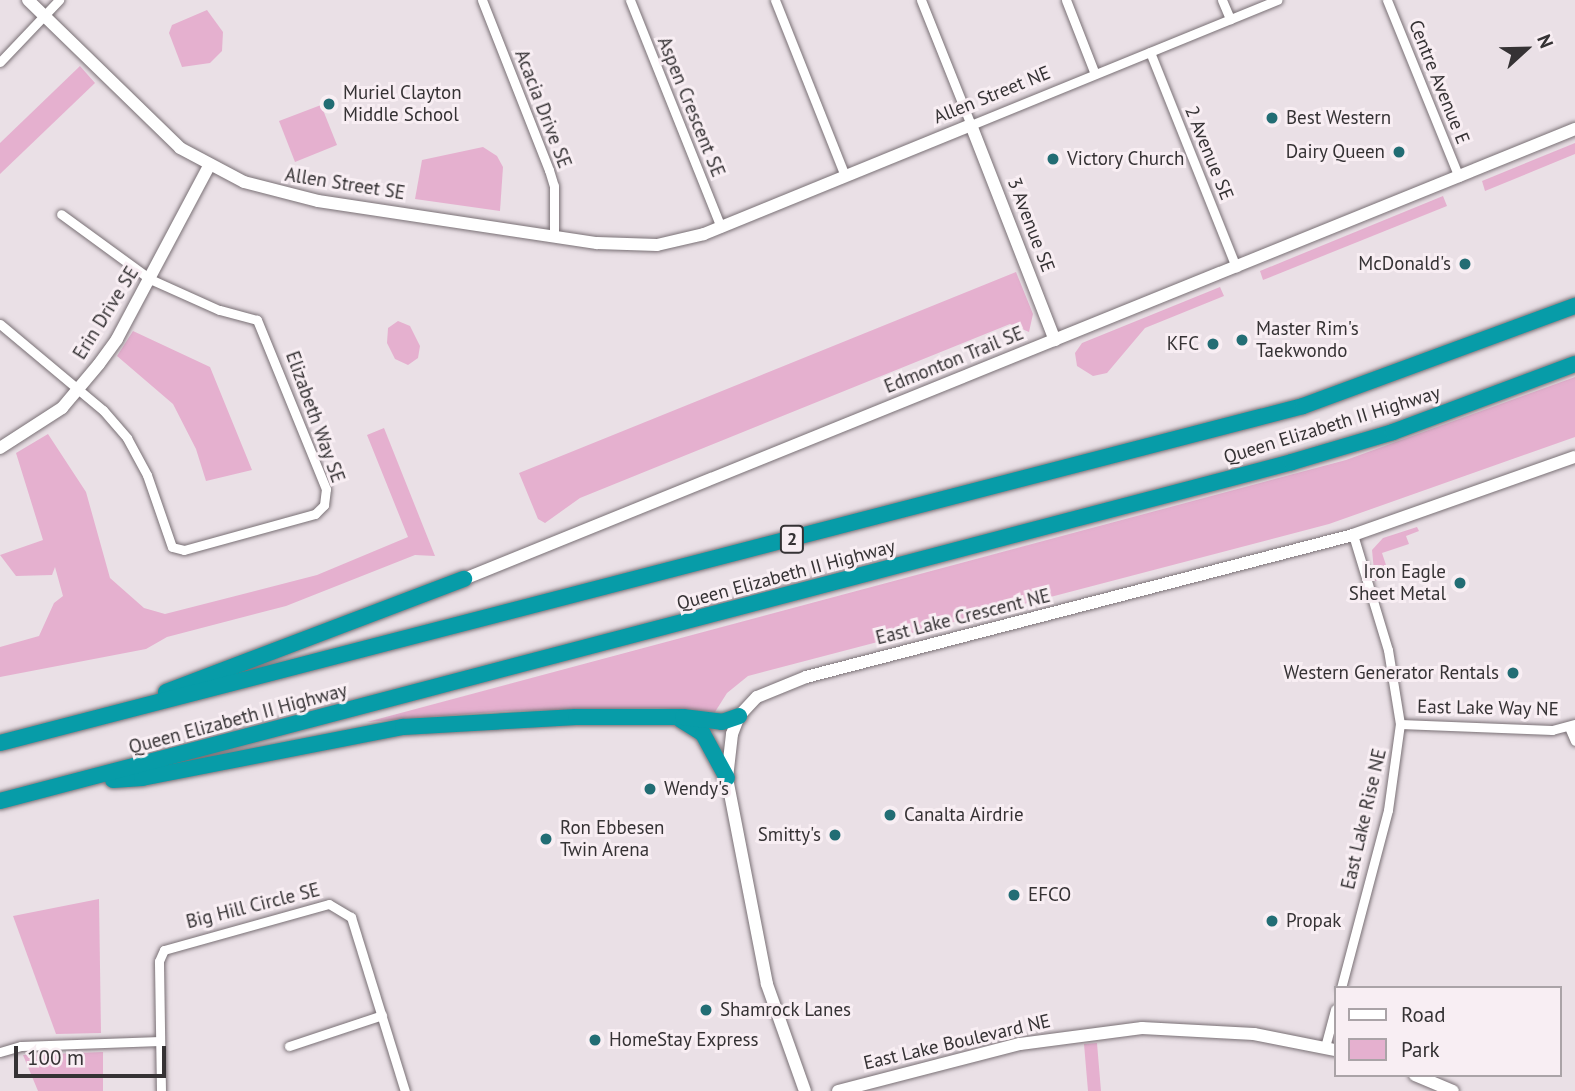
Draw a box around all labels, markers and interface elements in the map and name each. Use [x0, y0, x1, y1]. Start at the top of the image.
north arrow [1491, 14, 1561, 84]
street label: Centre Avenue E [1404, 16, 1474, 148]
text: N [1532, 31, 1559, 51]
street label: Aspen Crescent SE [653, 34, 729, 180]
street label: Acacia Drive SE [510, 47, 576, 171]
street label: Allen Street NE [930, 61, 1054, 129]
place label: Muriel Clayton Middle School [343, 82, 462, 126]
marker: Muriel Clayton Middle School [321, 96, 337, 112]
street label: 2 Avenue SE [1180, 102, 1238, 204]
place label: Best Western [1286, 107, 1392, 129]
marker: Best Western [1264, 110, 1280, 126]
place label: Dairy Queen [1285, 141, 1385, 163]
marker: Dairy Queen [1391, 144, 1407, 160]
place label: Victory Church [1067, 148, 1185, 170]
marker: Victory Church [1045, 151, 1061, 167]
street label: Allen Street SE [283, 163, 407, 205]
street label: 3 Avenue SE [1002, 174, 1060, 276]
place label: McDonald's [1358, 253, 1451, 275]
marker: McDonald's [1457, 256, 1473, 272]
street label: Erin Drive SE [68, 262, 144, 364]
place label: Master Rim's Taekwondo [1256, 318, 1359, 362]
street label: Edmonton Trail SE [881, 322, 1027, 398]
marker: Master Rim's Taekwondo [1234, 332, 1250, 348]
place label: KFC [1167, 333, 1199, 355]
marker: KFC [1205, 336, 1221, 352]
street label: Elizabeth Way SE [280, 348, 350, 486]
street label: Queen Elizabeth II Highway [1221, 381, 1443, 469]
road number: 2 [780, 524, 804, 554]
street label: Queen Elizabeth II Highway [674, 535, 898, 615]
place label: Iron Eagle Sheet Metal [1349, 561, 1446, 605]
marker: Iron Eagle Sheet Metal [1452, 575, 1468, 591]
street label: East Lake Crescent NE [873, 584, 1053, 650]
place label: Western Generator Rentals [1284, 662, 1499, 684]
marker: Western Generator Rentals [1505, 665, 1521, 681]
street label: Queen Elizabeth II Highway [126, 679, 350, 759]
street label: East Lake Way NE [1416, 695, 1560, 721]
street label: East Lake Rise NE [1337, 746, 1391, 892]
place label: Wendy's [664, 778, 729, 800]
marker: Wendy's [642, 781, 658, 797]
place label: Canalta Airdrie [904, 804, 1024, 826]
marker: Canalta Airdrie [882, 807, 898, 823]
place label: Ron Ebbesen Twin Arena [560, 817, 664, 861]
place label: Smitty's [758, 824, 821, 846]
marker: Smitty's [827, 827, 843, 843]
marker: Ron Ebbesen Twin Arena [538, 831, 554, 847]
street label: Big Hill Circle SE [184, 878, 322, 934]
place label: EFCO [1028, 884, 1071, 906]
marker: EFCO [1006, 887, 1022, 903]
place label: Propak [1286, 910, 1341, 932]
marker: Propak [1264, 913, 1280, 929]
legend [1334, 986, 1561, 1077]
place label: Shamrock Lanes [720, 999, 852, 1021]
text: Road [1401, 1001, 1445, 1028]
marker: Shamrock Lanes [698, 1002, 714, 1018]
street label: East Lake Boulevard NE [861, 1009, 1053, 1075]
place label: HomeStay Express [609, 1029, 759, 1051]
scale bar [18, 1032, 170, 1076]
marker: HomeStay Express [587, 1032, 603, 1048]
text: Park [1401, 1036, 1440, 1063]
text: 100 m [27, 1044, 84, 1071]

